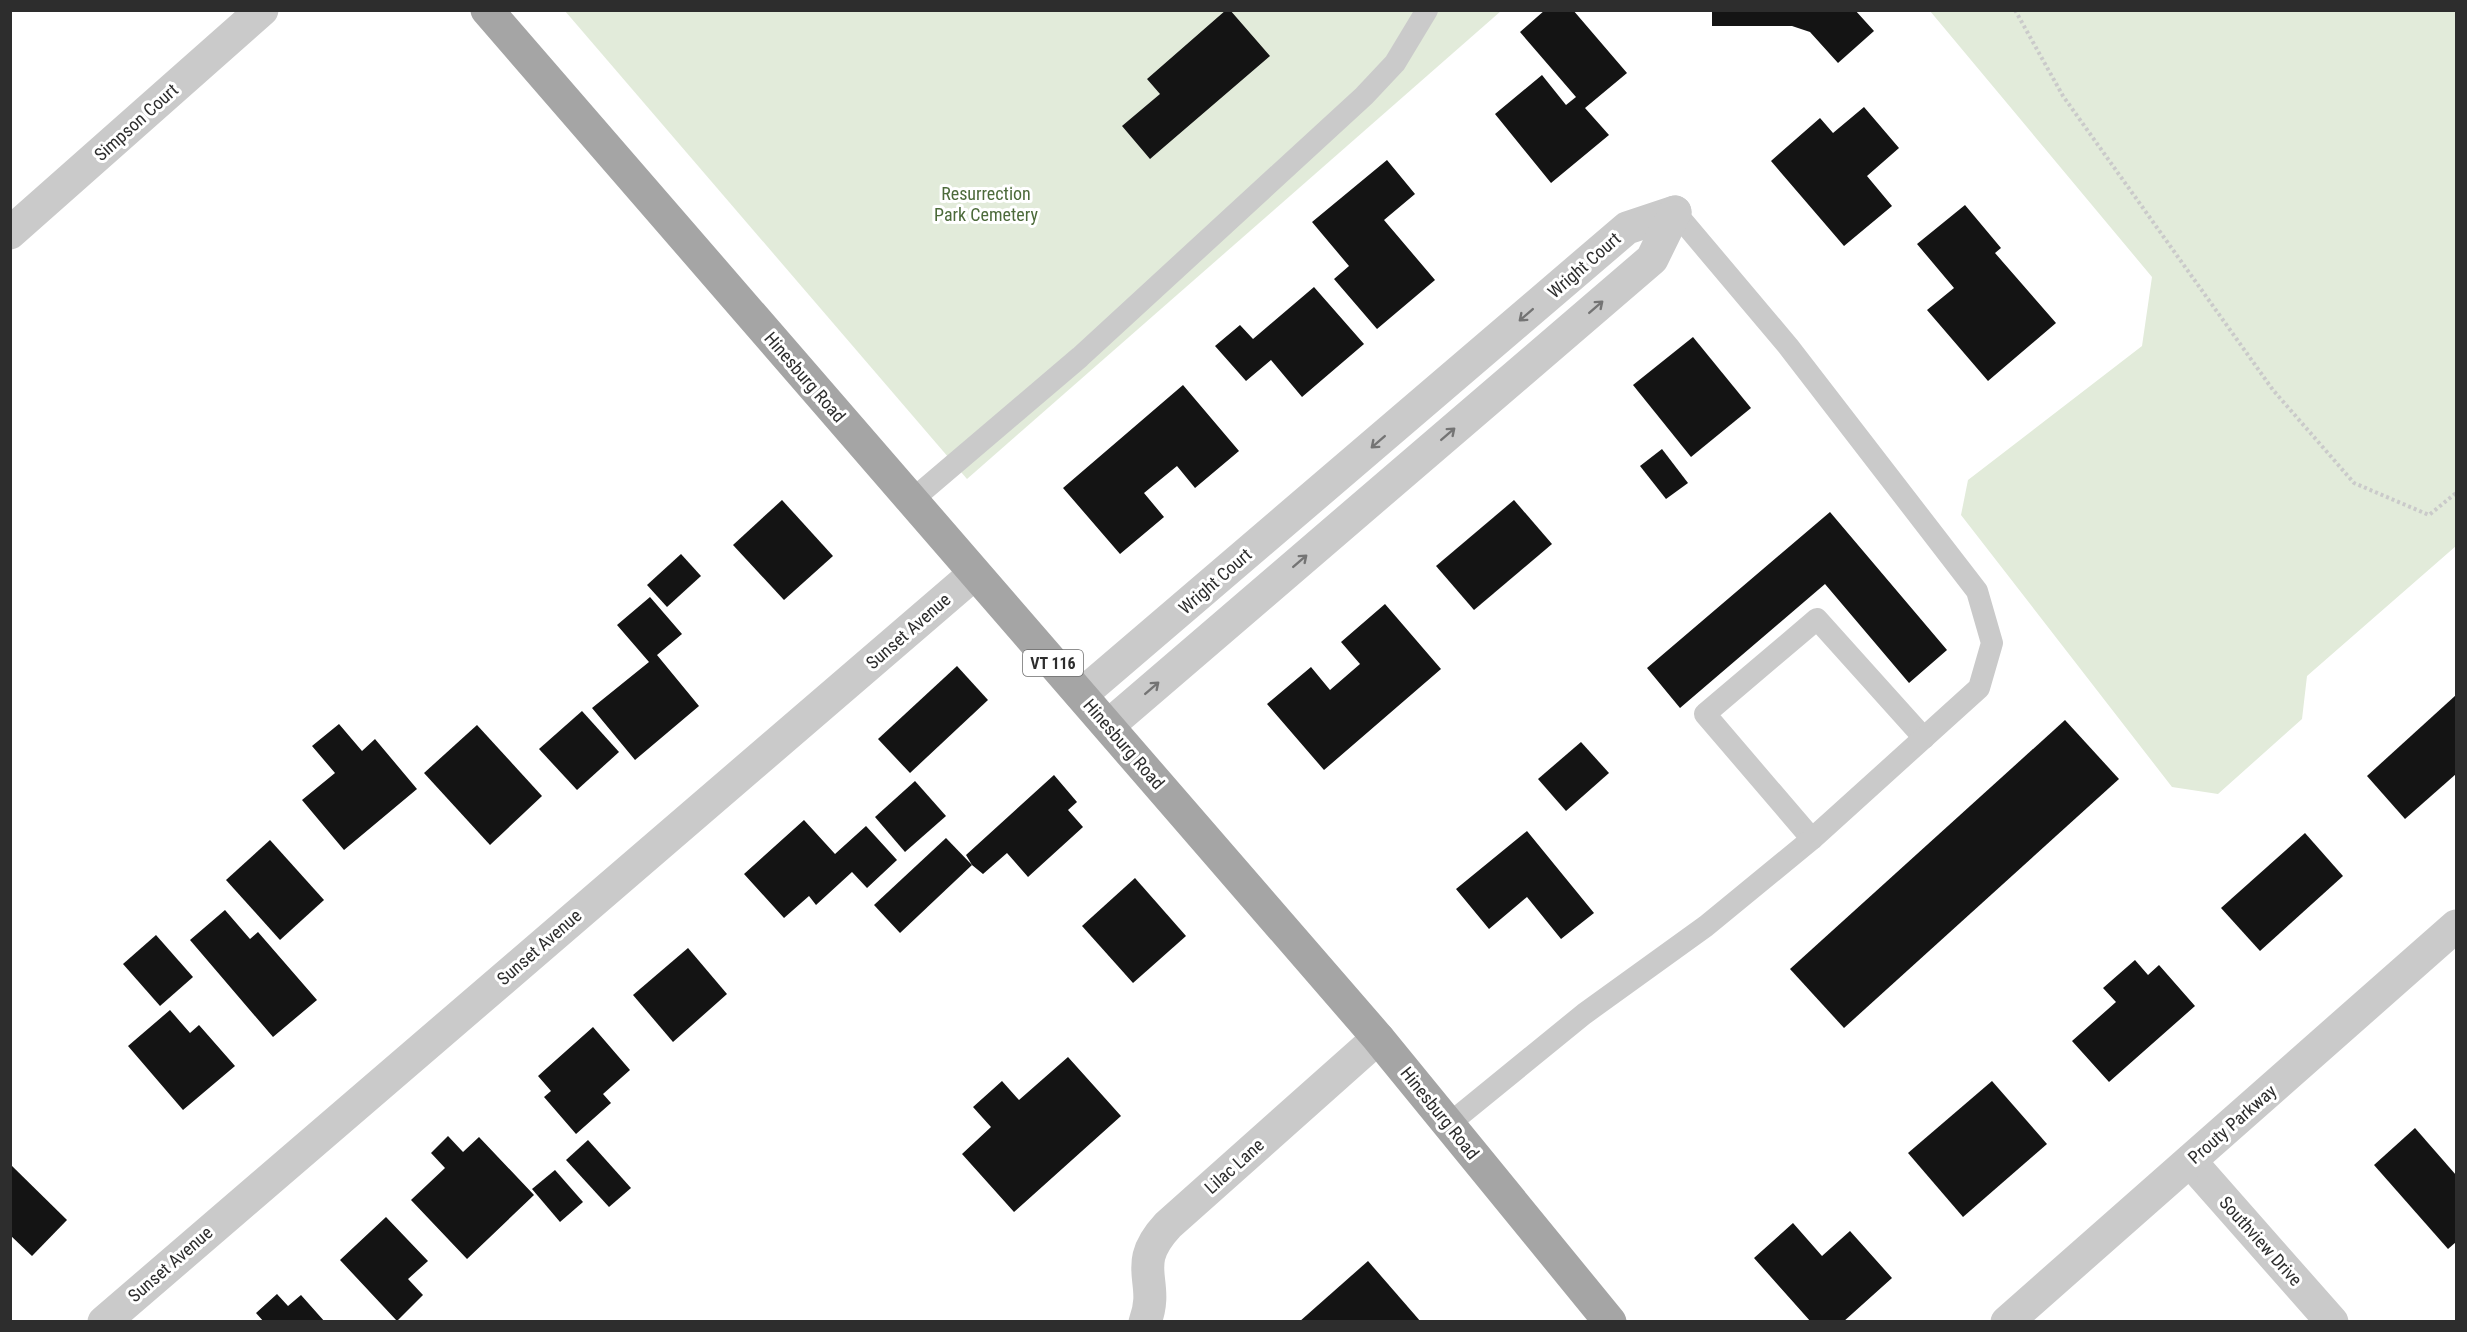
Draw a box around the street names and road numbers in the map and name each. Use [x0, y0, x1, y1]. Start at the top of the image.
street label: Simpson Court [90, 79, 182, 165]
street label: Wright Court [1543, 228, 1625, 302]
street label: Hinesburg Road [760, 328, 850, 426]
street label: Wright Court [1174, 544, 1256, 618]
street label: Sunset Avenue [862, 589, 954, 673]
road number: VT 116 [1023, 650, 1083, 676]
street label: Hinesburg Road [1079, 695, 1169, 793]
street label: Sunset Avenue [493, 905, 585, 989]
street label: Hinesburg Road [1396, 1063, 1484, 1163]
street label: Prouty Parkway [2184, 1080, 2281, 1168]
street label: Lilac Lane [1200, 1134, 1268, 1198]
street label: Southview Drive [2215, 1192, 2307, 1290]
street label: Sunset Avenue [124, 1222, 216, 1306]

